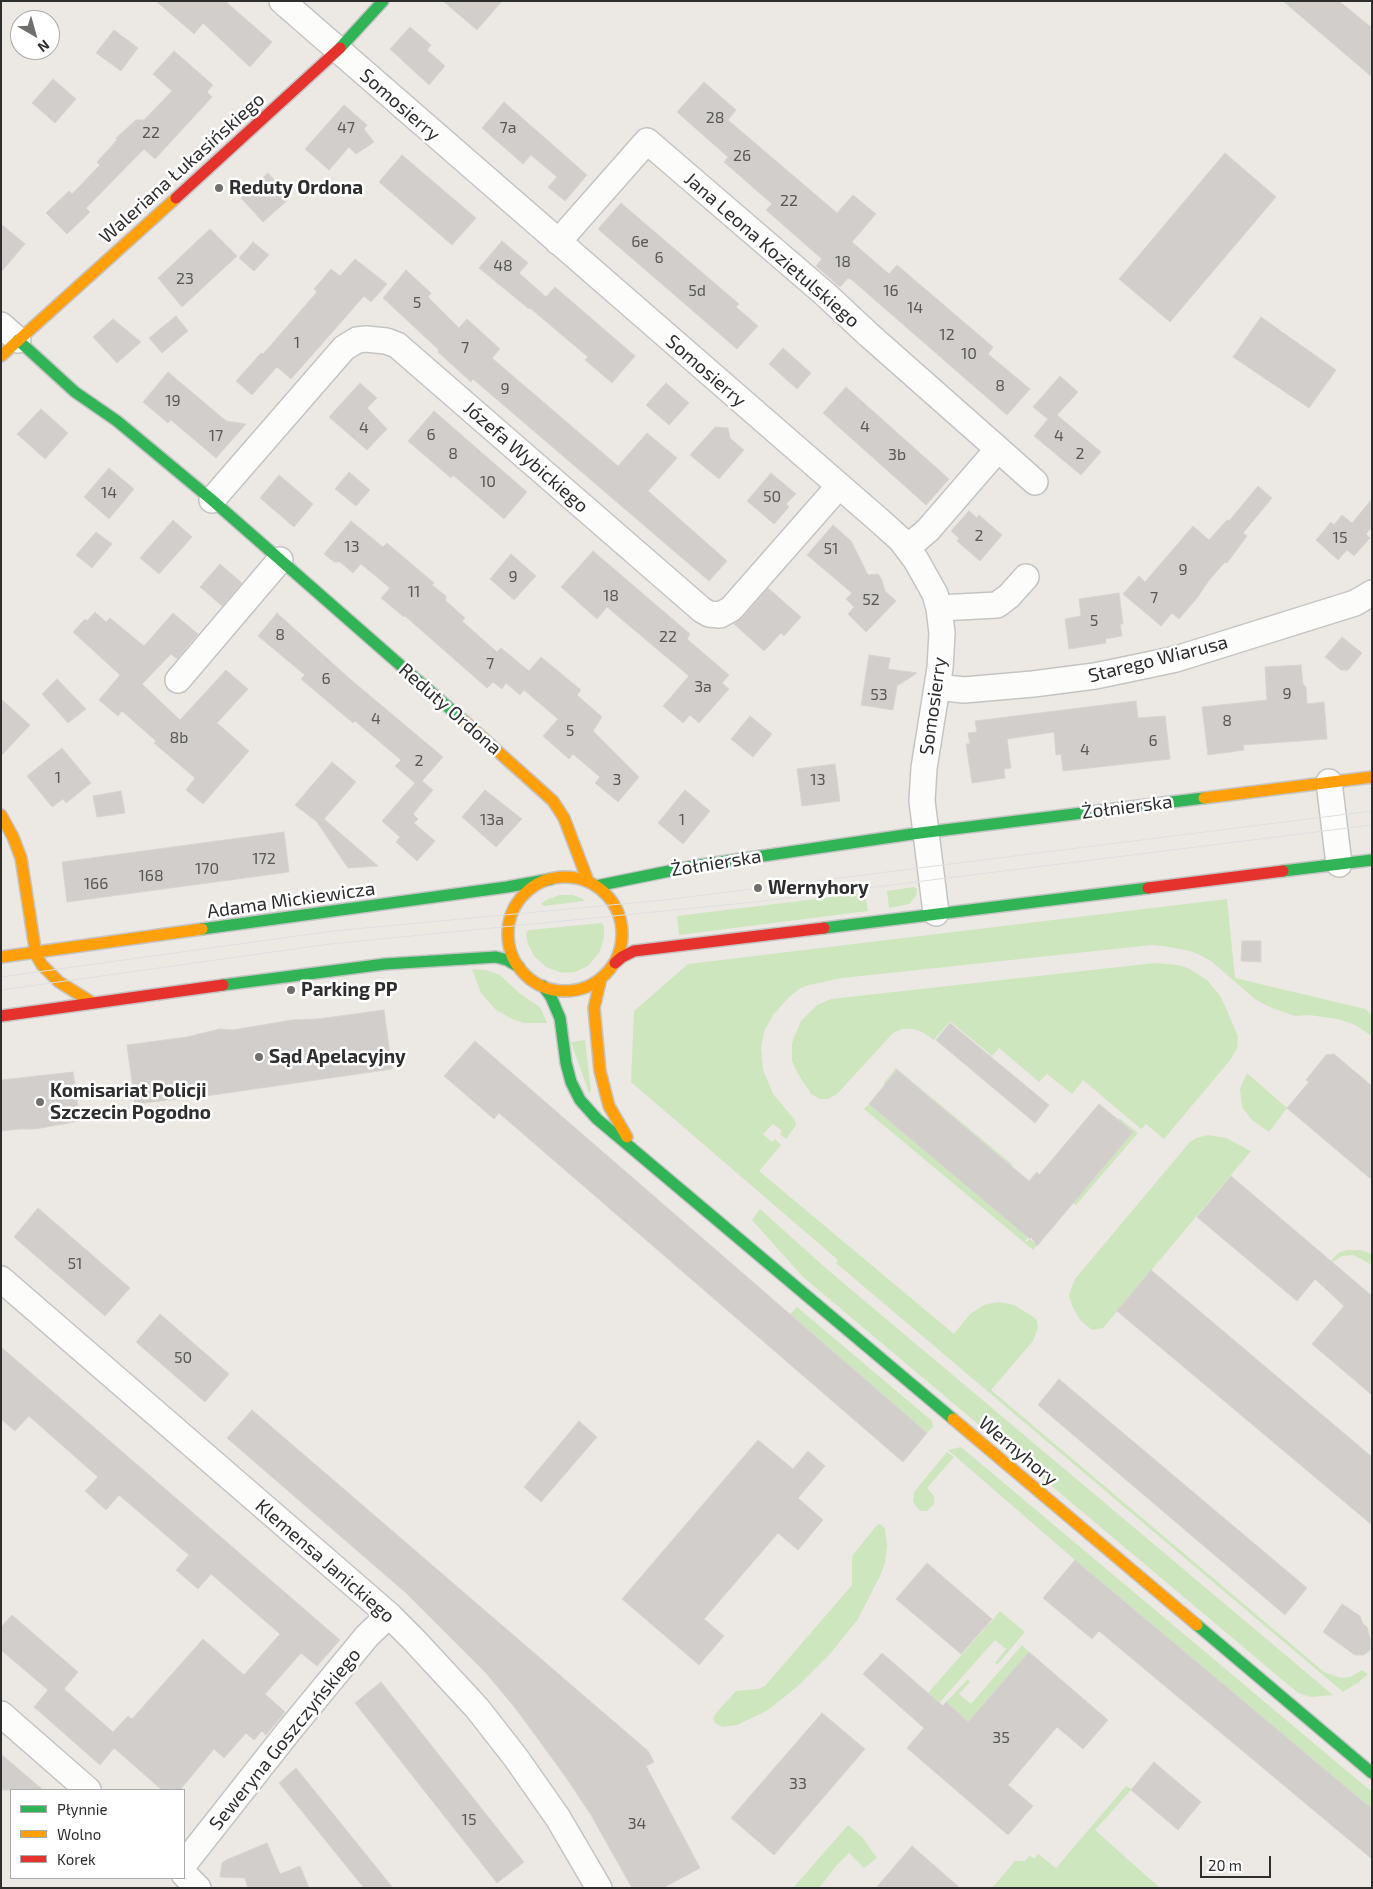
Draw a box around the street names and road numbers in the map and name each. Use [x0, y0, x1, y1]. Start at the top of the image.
street label: Somosierry [355, 64, 445, 146]
street label: Waleriana Łukasińskiego [95, 88, 269, 248]
street label: Jana Leona Kozietulskiego [680, 168, 864, 332]
street label: Somosierry [661, 330, 751, 412]
street label: Józefa Wybickiego [459, 397, 593, 517]
street label: Starego Wiarusa [1086, 631, 1230, 687]
street label: Somosierry [915, 656, 951, 756]
street label: Reduty Ordona [394, 658, 506, 760]
street label: Żołnierska [1080, 790, 1174, 824]
street label: Żołnierska [669, 845, 763, 881]
street label: Adama Mickiewicza [205, 877, 377, 923]
street label: Wernyhory [974, 1411, 1062, 1491]
street label: Klemensa Janickiego [251, 1494, 399, 1628]
street label: Seweryna Goszczyńskiego [204, 1643, 366, 1835]

